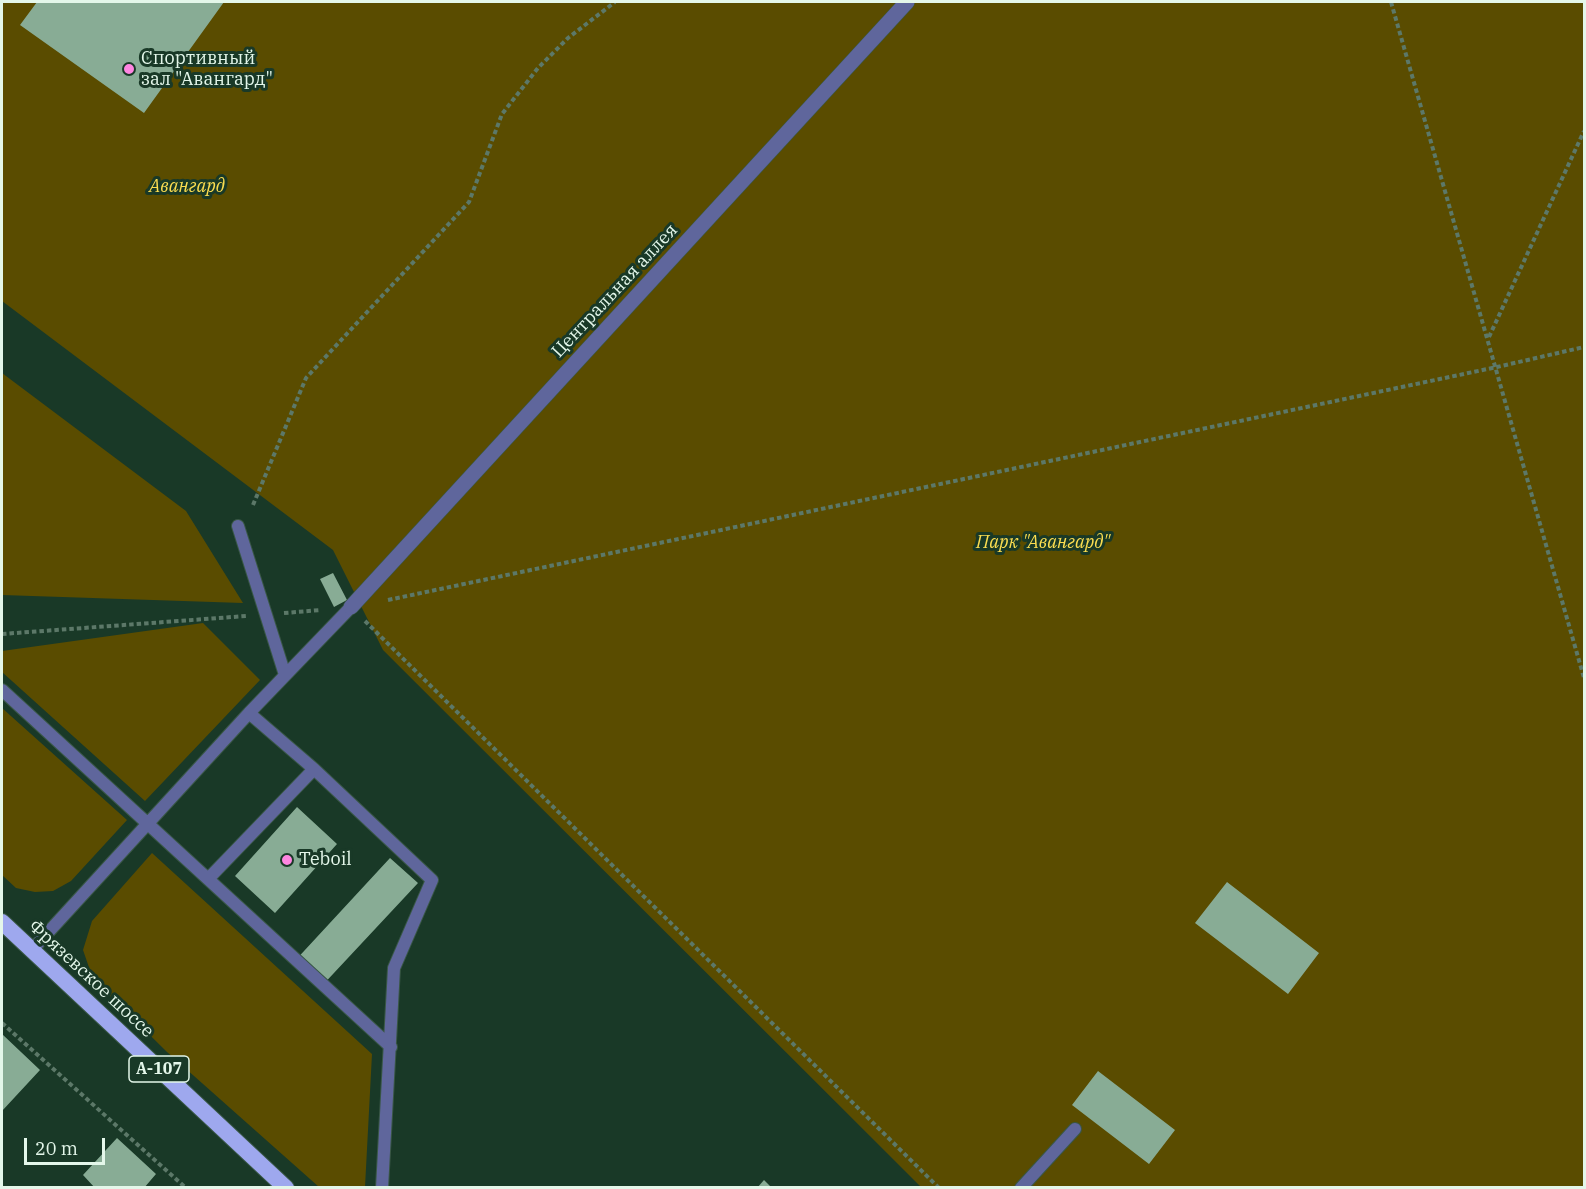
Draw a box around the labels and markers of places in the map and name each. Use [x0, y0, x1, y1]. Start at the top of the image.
place label: Спортивный зал "Авангард" [141, 48, 273, 90]
marker: Спортивный зал "Авангард" [122, 62, 136, 76]
place label: Teboil [299, 849, 352, 871]
marker: Teboil [280, 853, 294, 867]

